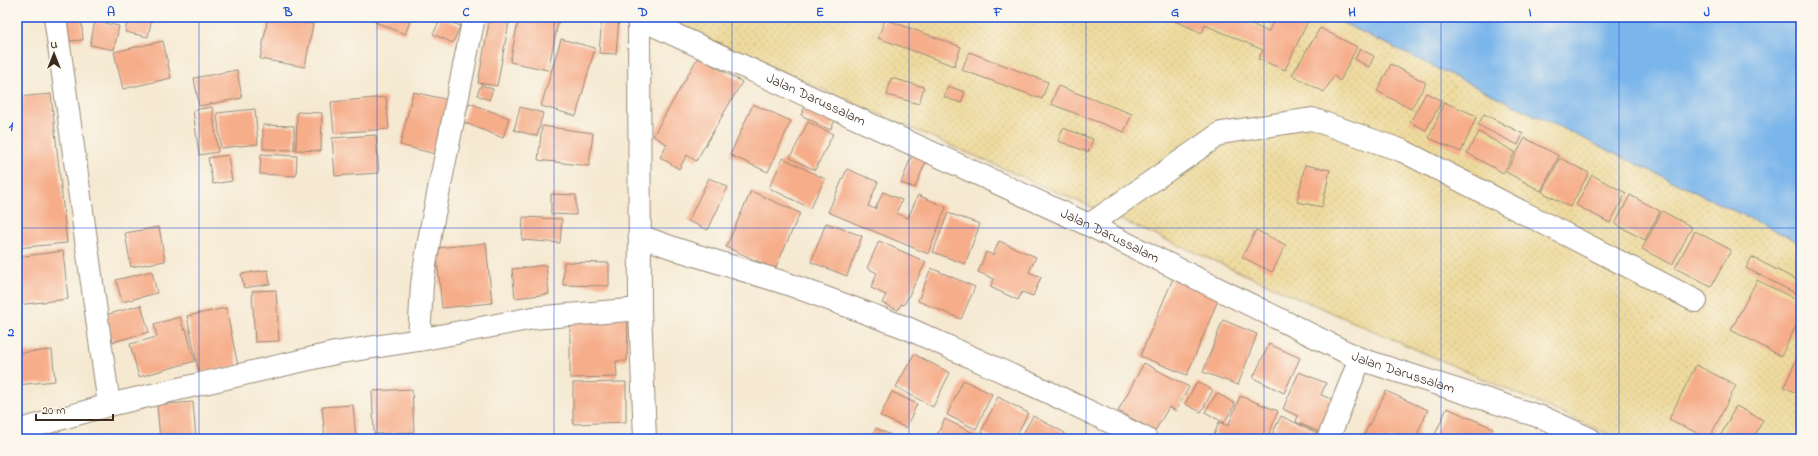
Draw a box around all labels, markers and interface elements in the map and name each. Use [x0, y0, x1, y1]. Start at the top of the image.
text: A [107, 3, 115, 22]
text: B [283, 3, 293, 22]
text: C [462, 3, 470, 22]
text: D [637, 3, 648, 22]
text: E [816, 3, 824, 22]
text: F [993, 3, 1003, 22]
text: G [1171, 3, 1179, 22]
text: H [1348, 3, 1356, 22]
text: I [1528, 3, 1532, 22]
text: J [1704, 3, 1710, 22]
north arrow [34, 34, 74, 74]
text: U [51, 37, 58, 53]
street label: Jalan Darussalam [763, 68, 869, 132]
text: 1 [9, 117, 14, 136]
street label: Jalan Darussalam [1057, 203, 1163, 269]
text: 2 [7, 323, 15, 342]
street label: Jalan Darussalam [1348, 346, 1458, 399]
scale bar [36, 396, 113, 422]
text: 20 m [42, 402, 65, 420]

